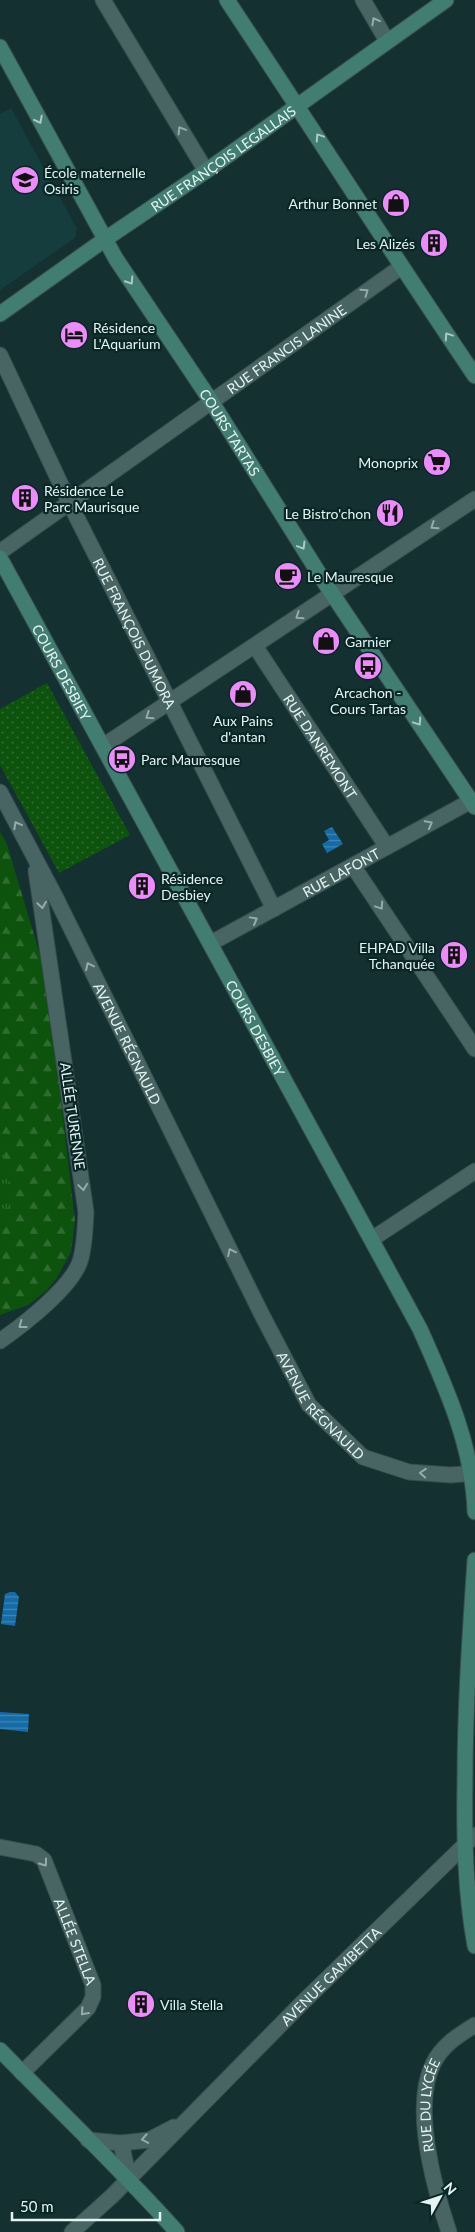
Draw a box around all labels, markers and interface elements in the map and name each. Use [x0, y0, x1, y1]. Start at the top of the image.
one-way arrow [371, 17, 381, 26]
street label: RUE FRANÇOIS LEGALLAIS [147, 102, 299, 215]
one-way arrow [33, 115, 43, 124]
one-way arrow [178, 126, 188, 135]
one-way arrow [315, 134, 325, 143]
place label: École maternelle Osiris [44, 164, 146, 197]
school or university icon: École maternelle Osiris [10, 165, 40, 195]
shop icon: Arthur Bonnet [381, 188, 411, 218]
place label: Arthur Bonnet [289, 195, 377, 212]
building icon: Les Alizés [419, 228, 449, 258]
place label: Les Alizés [356, 235, 415, 252]
one-way arrow [124, 275, 133, 285]
one-way arrow [359, 289, 369, 298]
street label: RUE FRANCIS LANINE [223, 301, 349, 397]
place label: Résidence L'Aquarium [93, 319, 161, 352]
hotel icon: Résidence L'Aquarium [59, 320, 89, 350]
one-way arrow [445, 332, 454, 341]
street label: COURS TARTAS [196, 385, 264, 479]
supermarket icon: Monoprix [422, 447, 452, 477]
place label: Monoprix [358, 454, 418, 471]
place label: Résidence Le Parc Maurisque [44, 482, 139, 515]
building icon: Résidence Le Parc Maurisque [10, 483, 40, 513]
restaurant icon: Le Bistro'chon [375, 498, 405, 528]
place label: Le Bistro'chon [285, 505, 371, 522]
one-way arrow [431, 520, 440, 529]
one-way arrow [296, 540, 306, 549]
street label: RUE FRANÇOIS DUMORA [90, 555, 180, 712]
cafe icon: Le Mauresque [273, 561, 303, 591]
place label: Le Mauresque [307, 568, 394, 585]
one-way arrow [295, 610, 305, 619]
street label: COURS DESBIEY [29, 621, 95, 723]
shop icon: Garnier [311, 626, 341, 656]
place label: Garnier [345, 633, 391, 650]
bus stop icon: Arcachon - Cours Tartas [353, 651, 383, 681]
shop icon: Aux Pains d'antan [228, 679, 258, 709]
place label: Arcachon - Cours Tartas [330, 684, 406, 717]
street label: RUE DANREMONT [280, 691, 362, 802]
one-way arrow [145, 709, 154, 719]
place label: Aux Pains d'antan [213, 712, 273, 745]
one-way arrow [412, 716, 421, 725]
bus stop icon: Parc Mauresque [107, 744, 137, 774]
place label: Parc Mauresque [141, 751, 240, 768]
one-way arrow [424, 820, 433, 830]
one-way arrow [13, 821, 23, 830]
street label: RUE LAFONT [299, 844, 383, 900]
place label: Résidence Desbiey [161, 870, 223, 903]
building icon: Résidence Desbiey [127, 871, 157, 901]
one-way arrow [36, 900, 46, 909]
one-way arrow [374, 901, 383, 910]
one-way arrow [248, 916, 257, 926]
place label: EHPAD Villa Tchanquée [359, 939, 435, 972]
building icon: EHPAD Villa Tchanquée [439, 940, 469, 970]
one-way arrow [85, 962, 95, 971]
street label: COURS DESBIEY [223, 977, 289, 1079]
street label: AVENUE RÉGNAULD [90, 980, 165, 1107]
street label: ALLÉE TURENNE [57, 1061, 89, 1171]
one-way arrow [77, 1183, 88, 1191]
one-way arrow [227, 1249, 237, 1258]
one-way arrow [18, 1319, 28, 1328]
street label: AVENUE RÉGNAULD [274, 1348, 369, 1463]
one-way arrow [419, 1468, 427, 1479]
one-way arrow [38, 1857, 47, 1867]
street label: ALLÉE STELLA [51, 1896, 101, 1988]
street label: AVENUE GAMBETTA [277, 1922, 385, 2029]
building icon: Villa Stella [126, 1989, 156, 2019]
place label: Villa Stella [160, 1996, 223, 2013]
one-way arrow [80, 2007, 89, 2016]
street label: RUE DU LYCÉE [416, 2055, 443, 2153]
one-way arrow [140, 2134, 149, 2144]
north arrow [415, 2172, 465, 2222]
text: N [440, 2179, 460, 2198]
scale bar [12, 2190, 160, 2222]
text: 50 m [20, 2197, 54, 2215]

